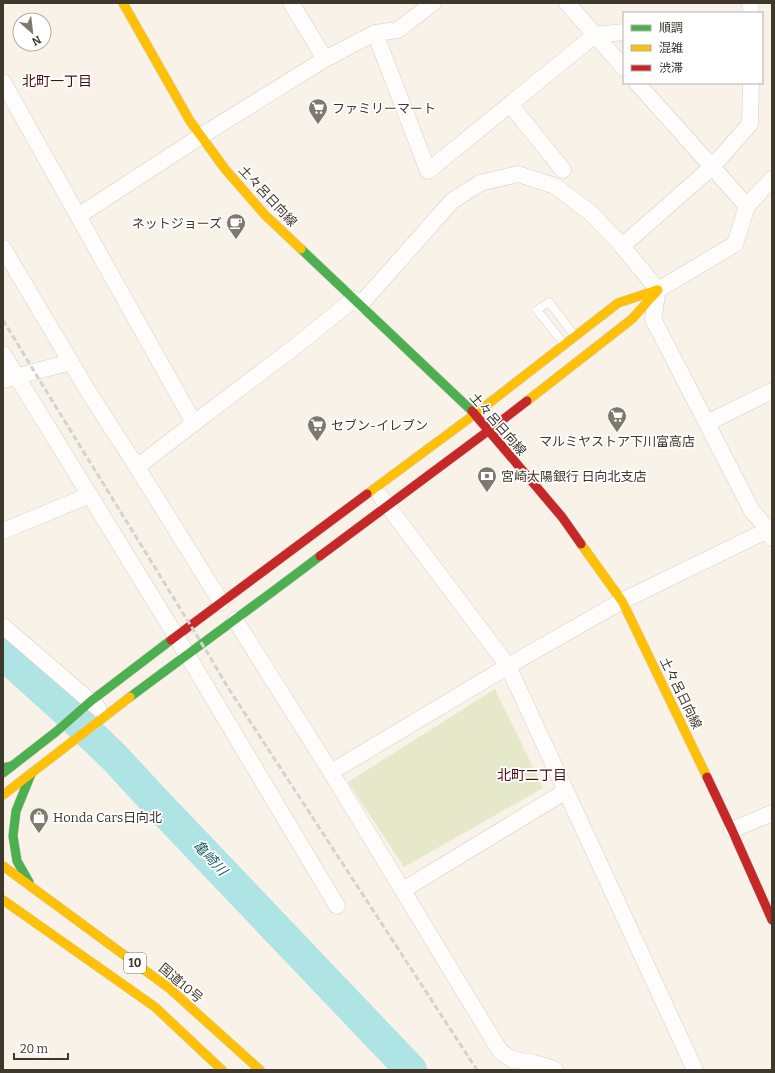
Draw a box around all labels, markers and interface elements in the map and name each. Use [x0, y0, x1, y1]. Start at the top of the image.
north arrow [12, 12, 52, 52]
legend [623, 12, 763, 84]
text: 順調 [659, 21, 683, 35]
text: N [29, 33, 43, 48]
text: 混雑 [659, 41, 683, 55]
text: 渋滞 [659, 61, 683, 75]
district label: 北町一丁目 [22, 73, 92, 90]
supermarket icon: ファミリーマート [307, 97, 329, 125]
place label: ファミリーマート [332, 101, 436, 116]
street label: 土々呂日向線 [236, 162, 300, 230]
cafe icon: ネットジョーズ [225, 212, 247, 240]
place label: ネットジョーズ [132, 216, 222, 231]
street label: 土々呂日向線 [467, 390, 529, 458]
supermarket icon: マルミヤストア下川富高店 [606, 405, 628, 433]
supermarket icon: セブン-イレブン [306, 414, 328, 442]
place label: セブン-イレブン [331, 418, 428, 433]
place label: マルミヤストア下川富高店 [539, 434, 695, 449]
bank icon: 宮崎太陽銀行 日向北支店 [476, 465, 498, 493]
place label: 宮崎太陽銀行 日向北支店 [501, 469, 647, 484]
street label: 土々呂日向線 [657, 655, 705, 731]
district label: 北町二丁目 [497, 767, 567, 784]
shop icon: Honda Cars日向北 [28, 806, 50, 834]
place label: Honda Cars日向北 [53, 810, 162, 825]
water label: 亀崎川 [189, 837, 232, 881]
road number: 10 [124, 953, 146, 973]
street label: 国道10号 [156, 960, 206, 1006]
scale bar [14, 1035, 68, 1061]
text: 20 m [20, 1042, 49, 1056]

